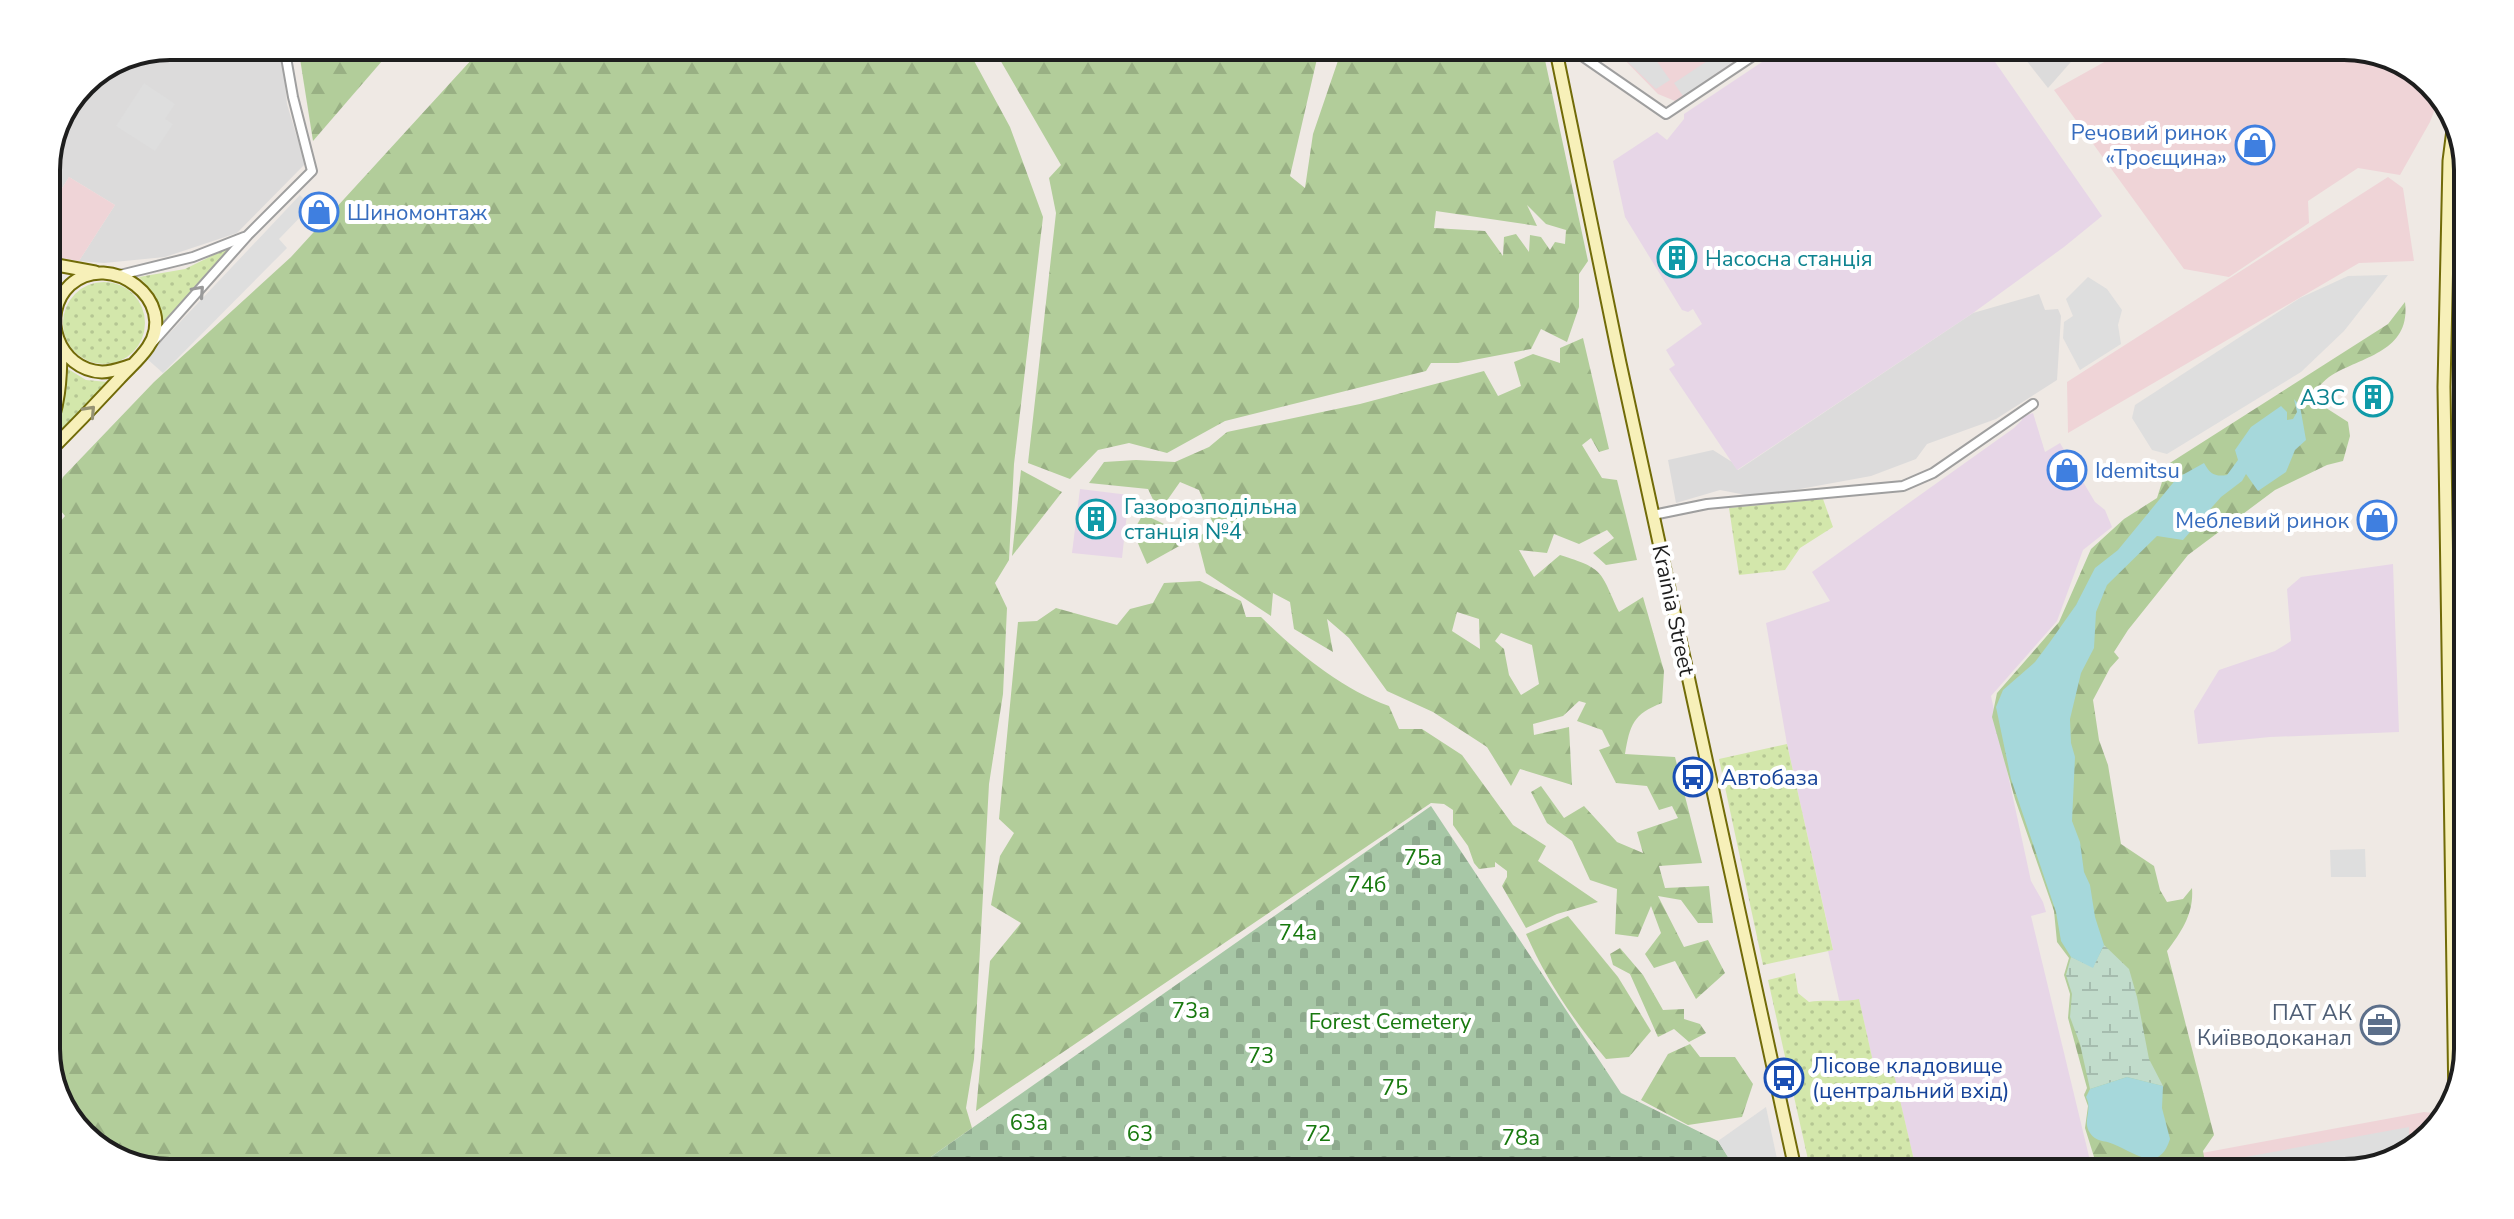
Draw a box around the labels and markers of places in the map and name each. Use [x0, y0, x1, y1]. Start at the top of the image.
place label: Речовий ринок «Троєщина» [2071, 118, 2227, 173]
shop icon: Речовий ринок «Троєщина» [2234, 124, 2276, 166]
shop icon: Шиномонтаж [298, 191, 340, 233]
place label: Шиномонтаж [347, 198, 488, 228]
building icon: Насосна станція [1656, 237, 1698, 279]
place label: Насосна станція [1705, 244, 1873, 274]
building icon: АЗС [2352, 376, 2394, 418]
place label: АЗС [2300, 383, 2345, 413]
shop icon: Idemitsu [2046, 449, 2088, 491]
place label: Idemitsu [2095, 456, 2180, 486]
place label: Газорозподільна станція №4 [1124, 492, 1297, 547]
building icon: Газорозподільна станція №4 [1075, 498, 1117, 540]
shop icon: Меблевий ринок [2356, 499, 2398, 541]
place label: Меблевий ринок [2175, 506, 2349, 536]
bus stop icon: Автобаза [1672, 756, 1714, 798]
place label: Автобаза [1721, 763, 1819, 793]
place label: ПАТ АК Київводоканал [2197, 998, 2352, 1053]
office icon: ПАТ АК Київводоканал [2359, 1004, 2401, 1046]
place label: Лісове кладовище (центральний вхід) [1812, 1051, 2009, 1106]
bus stop icon: Лісове кладовище (центральний вхід) [1763, 1057, 1805, 1099]

